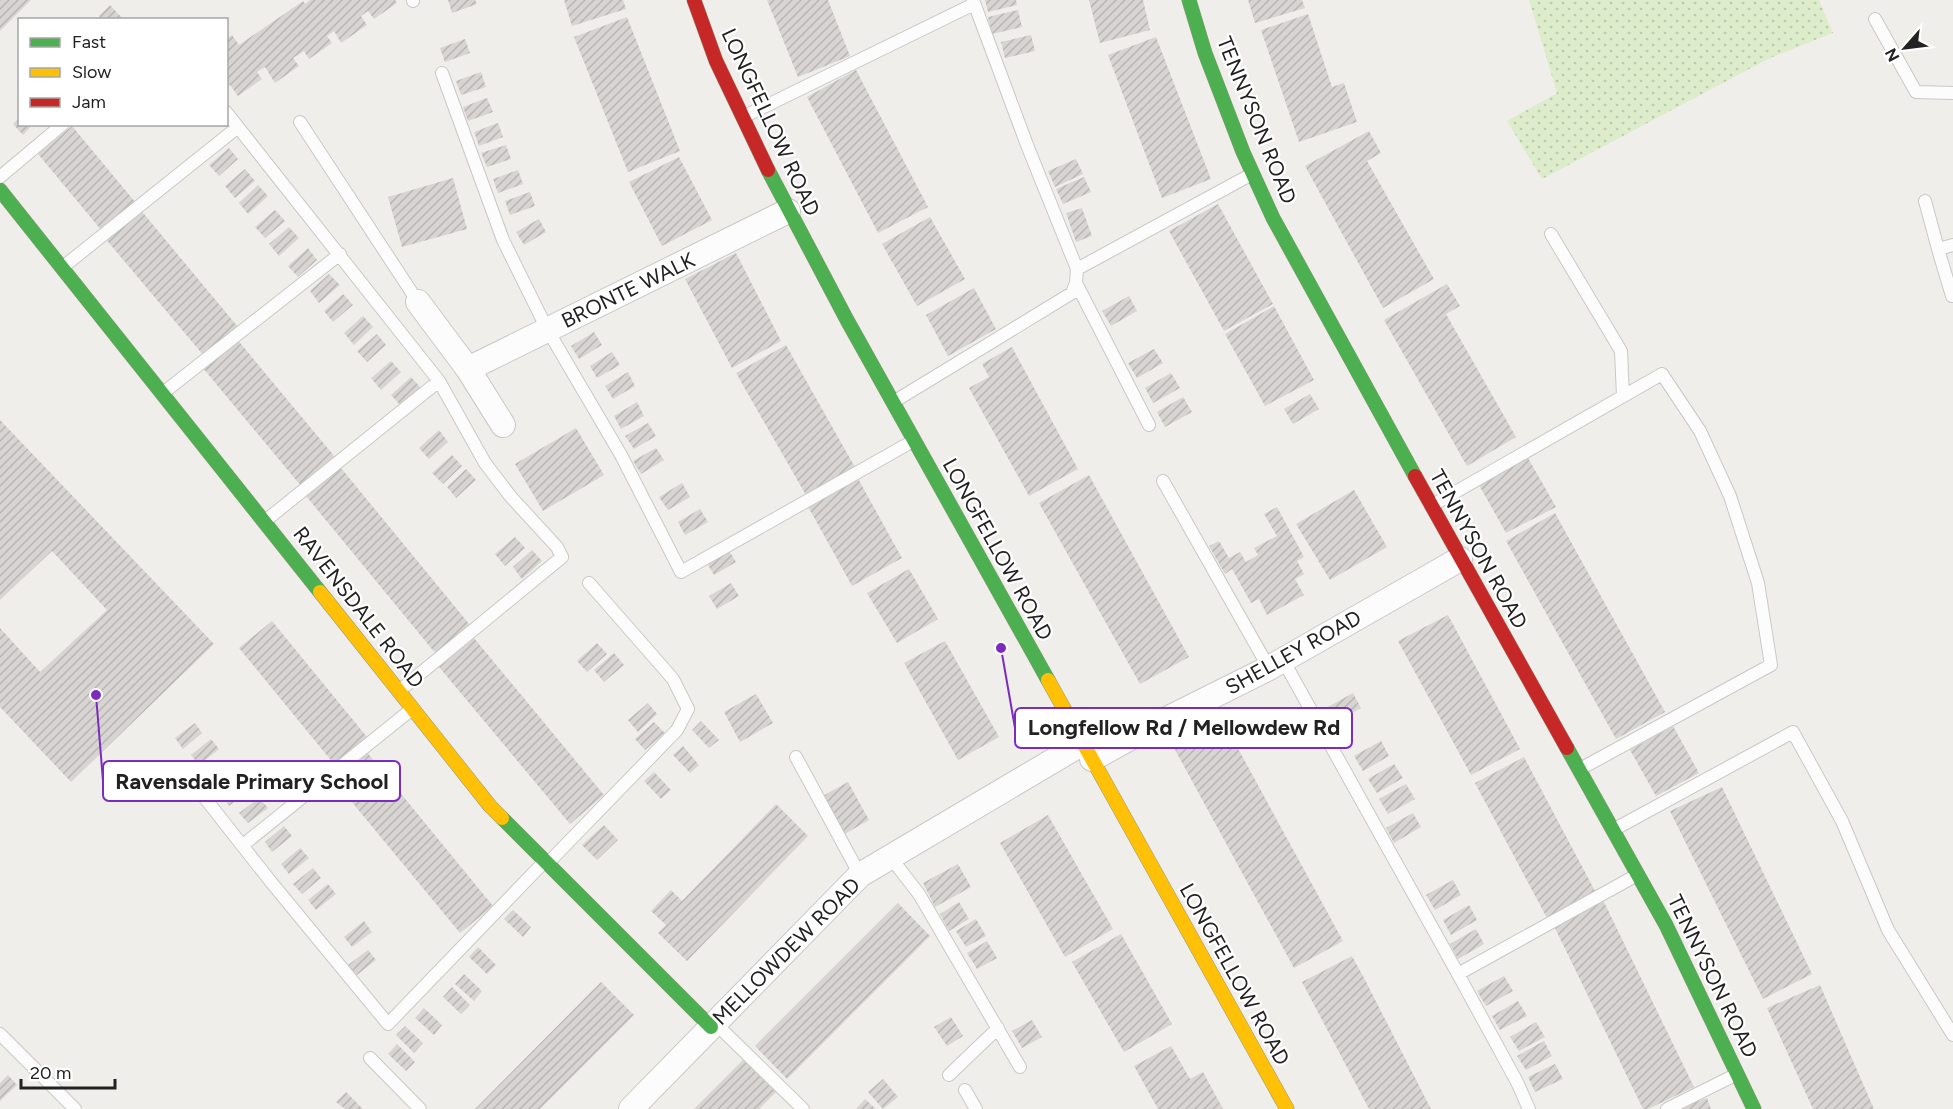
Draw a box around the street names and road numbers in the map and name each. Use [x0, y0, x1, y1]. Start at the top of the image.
street label: LONGFELLOW ROAD [717, 24, 825, 220]
street label: TENNYSON ROAD [1212, 33, 1302, 207]
street label: BRONTE WALK [557, 247, 699, 333]
street label: LONGFELLOW ROAD [938, 454, 1058, 644]
street label: TENNYSON ROAD [1425, 465, 1533, 633]
street label: RAVENSDALE ROAD [288, 521, 430, 693]
street label: SHELLEY ROAD [1221, 604, 1365, 700]
street label: MELLOWDEW ROAD [707, 872, 865, 1030]
street label: LONGFELLOW ROAD [1175, 879, 1295, 1069]
street label: TENNYSON ROAD [1663, 891, 1763, 1061]

